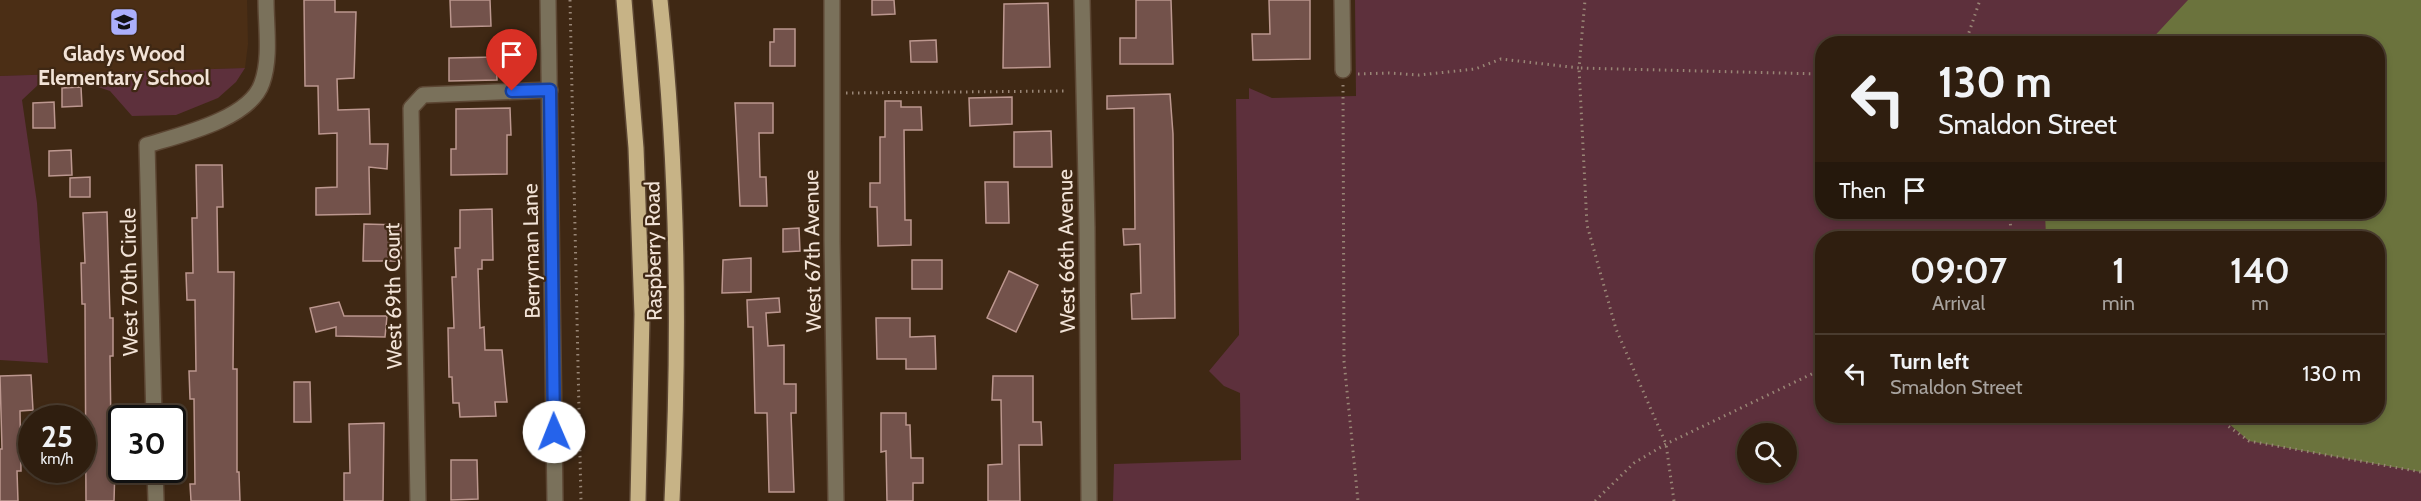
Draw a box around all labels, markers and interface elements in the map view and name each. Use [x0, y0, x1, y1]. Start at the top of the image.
school or university icon: Gladys Wood Elementary School [108, 6, 140, 38]
pin [486, 29, 537, 91]
icon: arrive [495, 38, 528, 71]
place label: Gladys Wood Elementary School [38, 41, 211, 90]
text: 130 m [1938, 56, 2052, 108]
icon: left [1839, 60, 1917, 138]
text: Smaldon Street [1938, 108, 2117, 141]
street label: West 67th Avenue [798, 169, 826, 332]
street label: West 66th Avenue [1052, 169, 1080, 333]
icon: arrive [1898, 174, 1931, 207]
text: Then [1839, 177, 1886, 204]
street label: Raspberry Road [639, 181, 667, 321]
street label: Berryman Lane [517, 183, 545, 319]
street label: West 70th Circle [115, 208, 143, 356]
street label: West 69th Court [379, 223, 407, 369]
text: 09:07 [1910, 248, 2007, 292]
text: 1 [2112, 248, 2125, 292]
text: 140 [2230, 248, 2290, 292]
text: Arrival [1932, 291, 1985, 315]
text: min [2102, 291, 2135, 315]
text: m [2251, 291, 2269, 315]
text: Turn left [1890, 348, 1969, 375]
icon: left [1839, 357, 1872, 390]
text: 130 m [2302, 360, 2361, 387]
text: Smaldon Street [1890, 375, 2023, 399]
position arrow [522, 400, 586, 464]
speed limit sign: 30 [108, 405, 186, 483]
text: 25 [41, 418, 73, 455]
map controls [1737, 423, 1797, 483]
button: search [1737, 423, 1797, 483]
text: km/h [41, 450, 73, 468]

